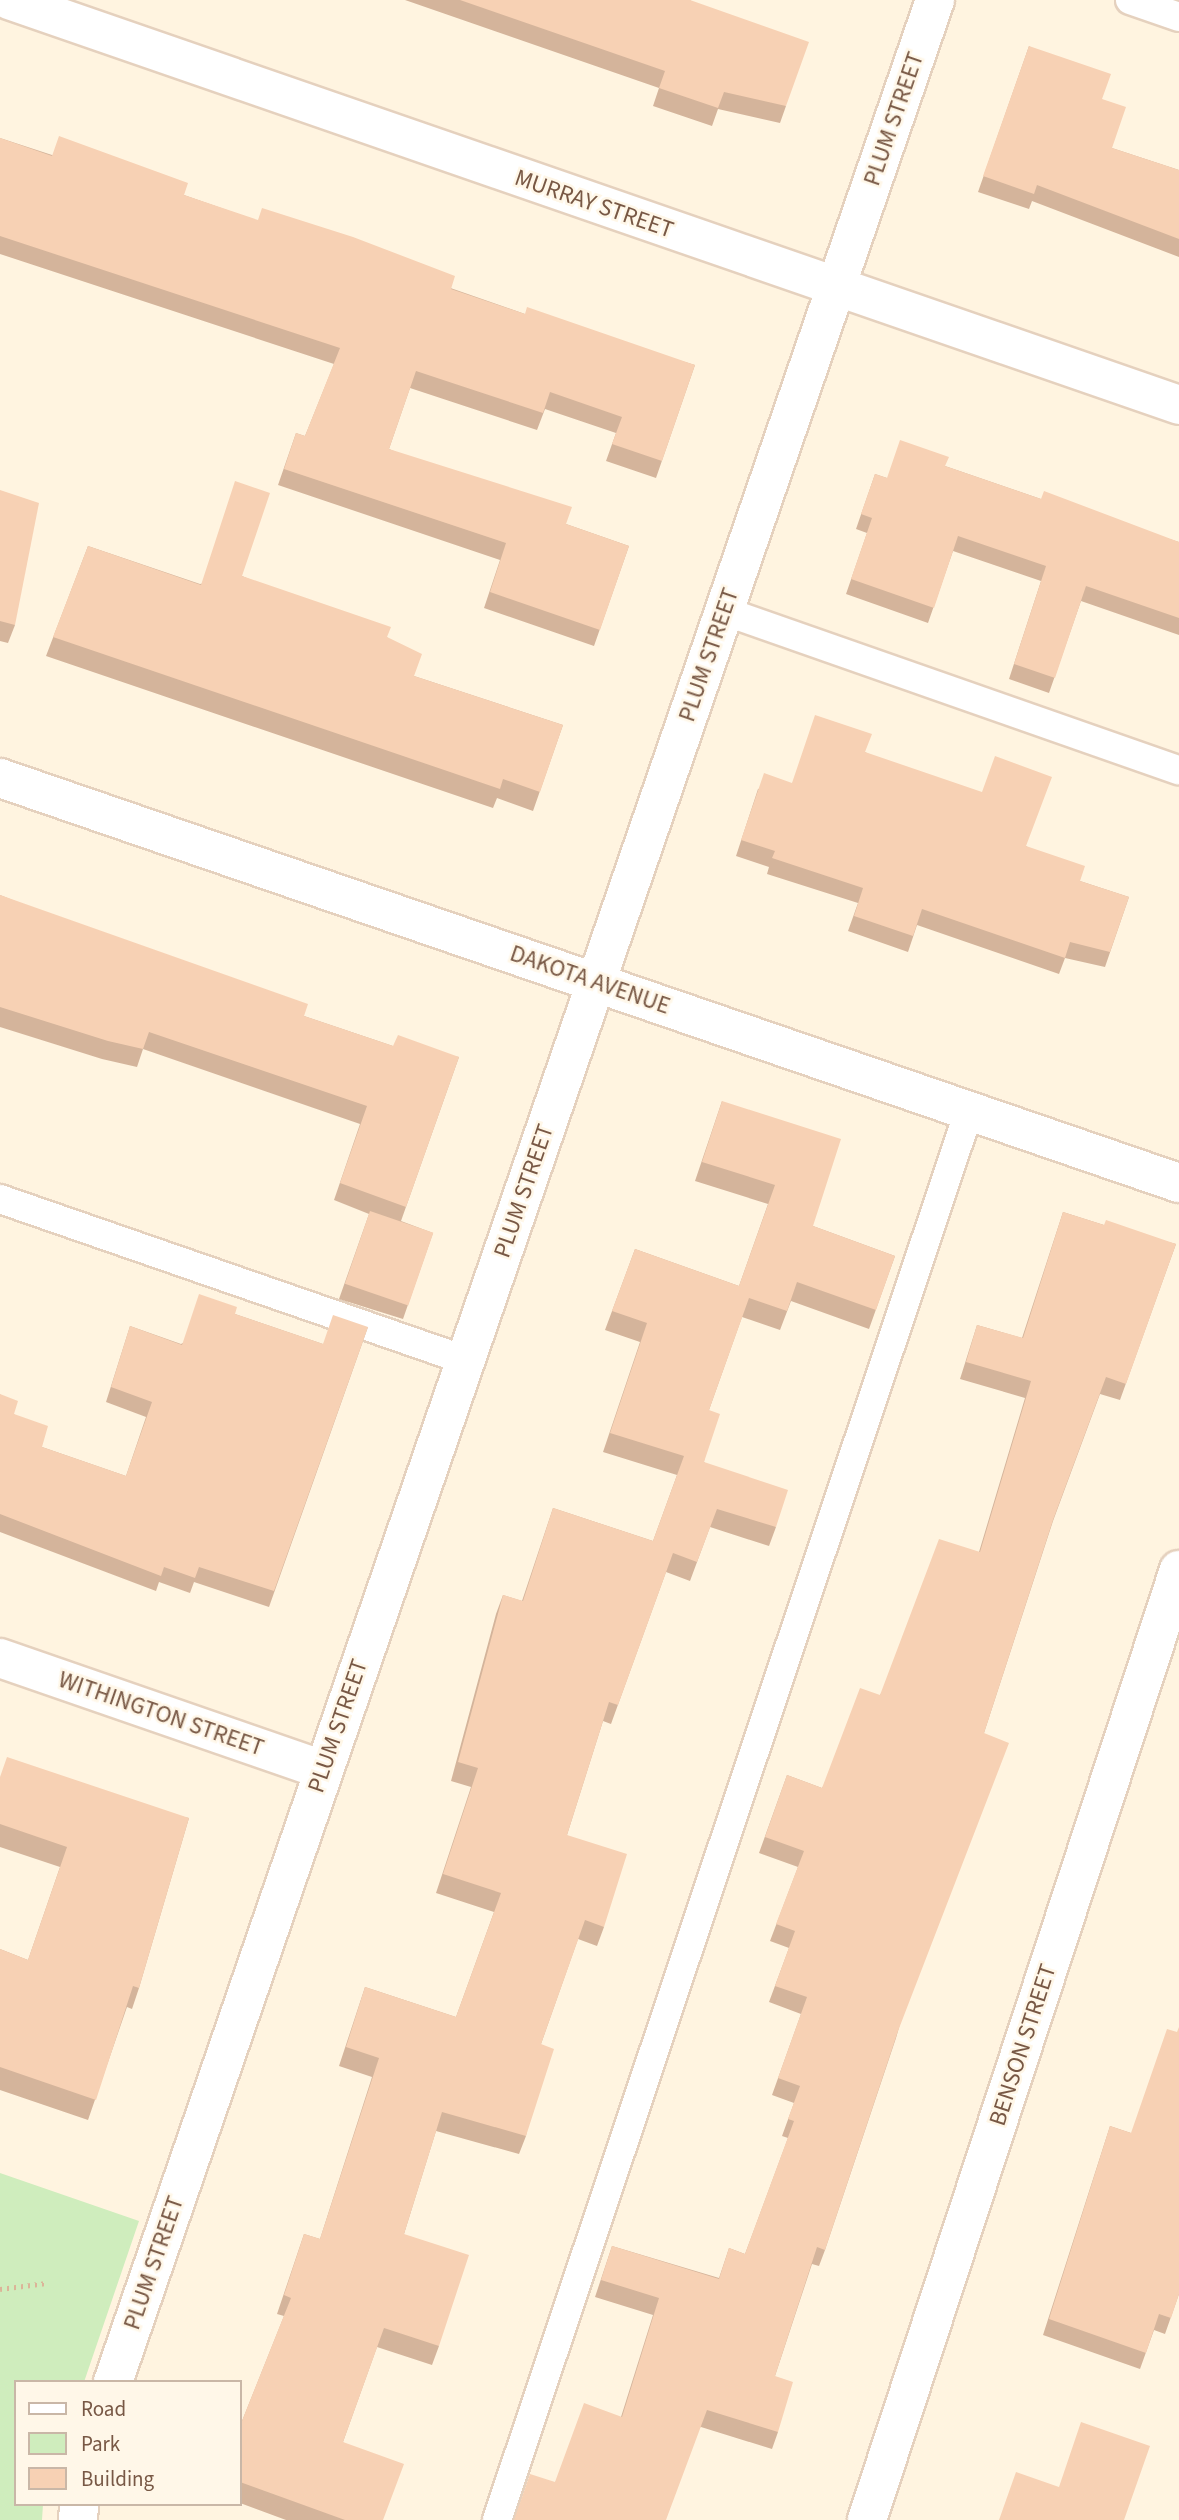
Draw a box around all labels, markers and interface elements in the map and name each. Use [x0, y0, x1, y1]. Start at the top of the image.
street label: PLUM STREET [858, 48, 930, 190]
street label: MURRAY STREET [511, 163, 677, 245]
street label: PLUM STREET [673, 584, 745, 726]
street label: DAKOTA AVENUE [506, 939, 674, 1021]
street label: PLUM STREET [488, 1120, 560, 1262]
street label: PLUM STREET [302, 1655, 374, 1797]
street label: WITHINGTON STREET [54, 1665, 268, 1763]
street label: BENSON STREET [983, 1960, 1063, 2130]
street label: PLUM STREET [118, 2192, 190, 2334]
legend [14, 2380, 242, 2506]
text: Road [81, 2394, 126, 2424]
text: Park [81, 2429, 120, 2459]
text: Building [81, 2464, 154, 2494]

